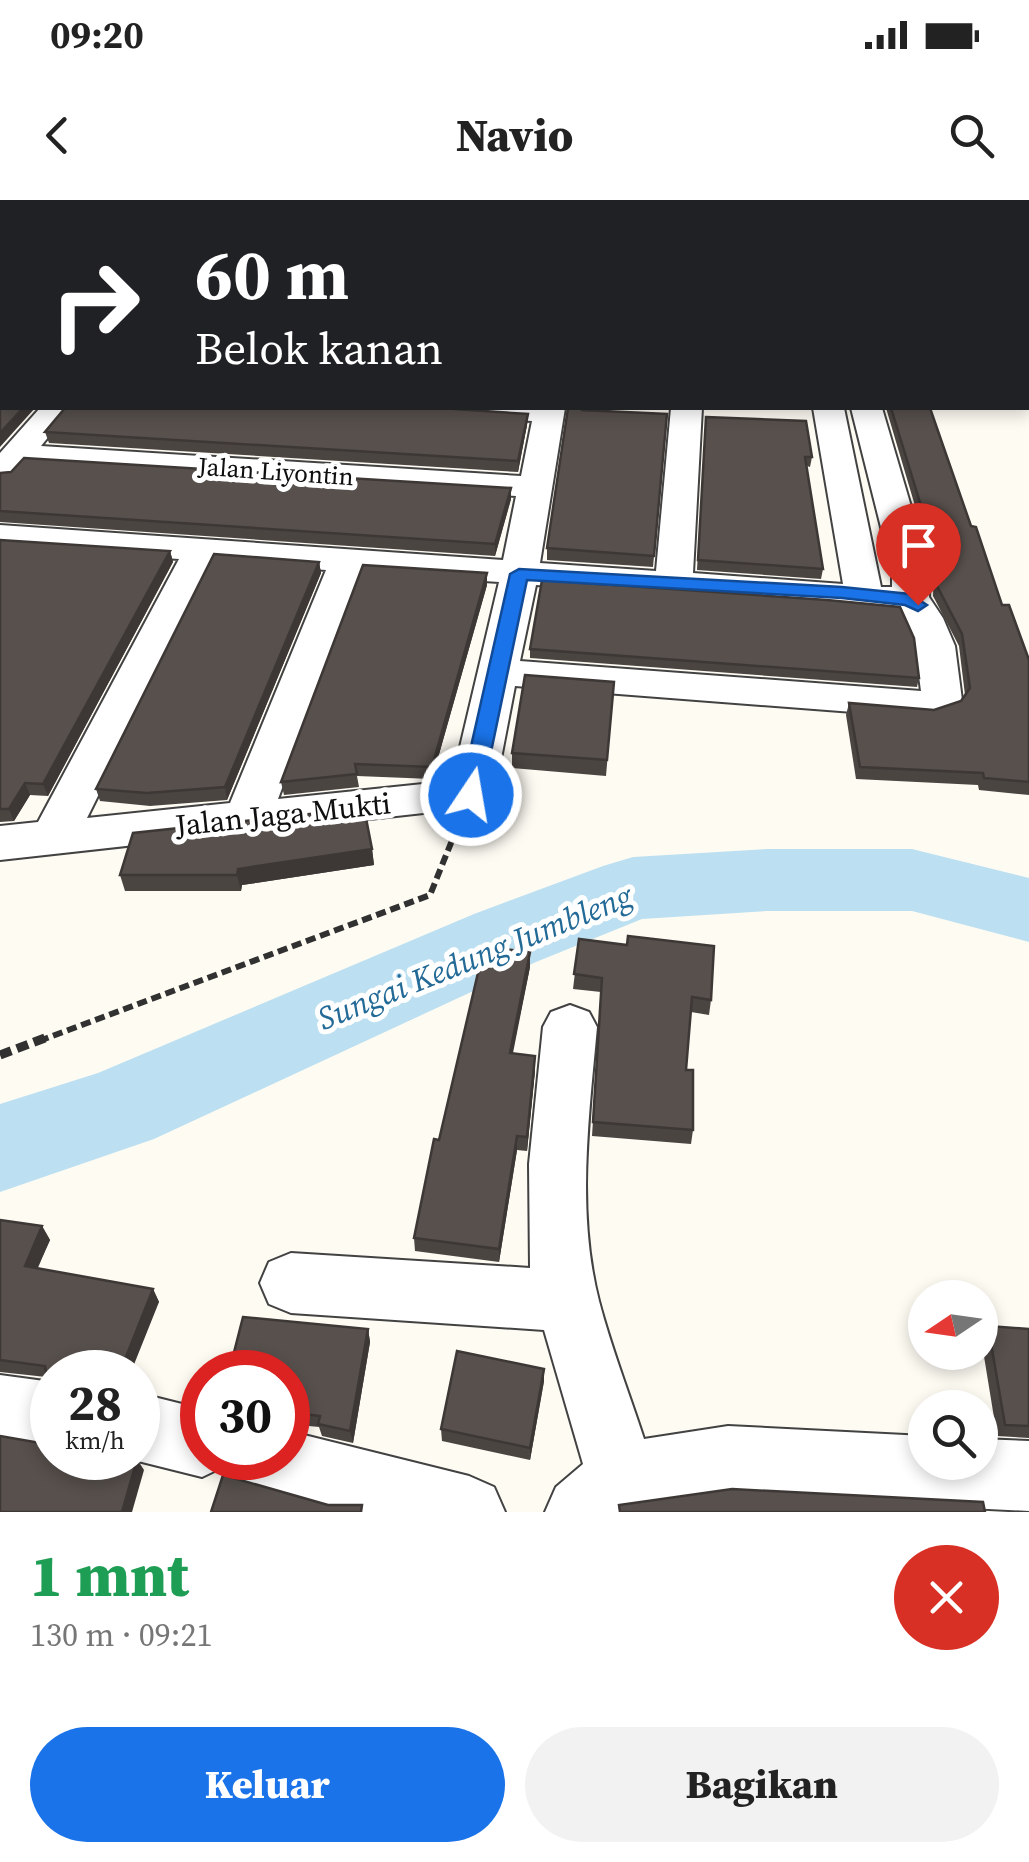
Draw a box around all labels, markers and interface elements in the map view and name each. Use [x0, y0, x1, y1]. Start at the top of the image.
text: 09:20 [50, 9, 144, 61]
text: Navio [456, 104, 573, 166]
icon: back [30, 108, 85, 163]
icon: search [944, 108, 999, 163]
text: 60 m [195, 226, 349, 322]
icon: right [30, 240, 160, 370]
text: Belok kanan [195, 317, 443, 379]
street label: Jalan Liyontin [196, 449, 355, 493]
pin [876, 503, 961, 606]
icon: arrive [891, 518, 946, 573]
position arrow [419, 743, 523, 847]
street label: Jalan Jaga Mukti [172, 782, 393, 846]
water label: Sungai Kedung Jumbleng [311, 873, 640, 1040]
north arrow [908, 1280, 998, 1370]
map controls [908, 1280, 998, 1480]
speed limit sign: 30 [180, 1350, 310, 1480]
text: 28 [68, 1368, 122, 1437]
button: search [908, 1390, 998, 1480]
text: km/h [65, 1423, 125, 1457]
text: 1 mnt [30, 1534, 189, 1616]
button: close [894, 1545, 999, 1650]
text: 130 m · 09:21 [30, 1613, 212, 1657]
button: Keluar [30, 1727, 505, 1842]
button: Bagikan [525, 1727, 999, 1842]

